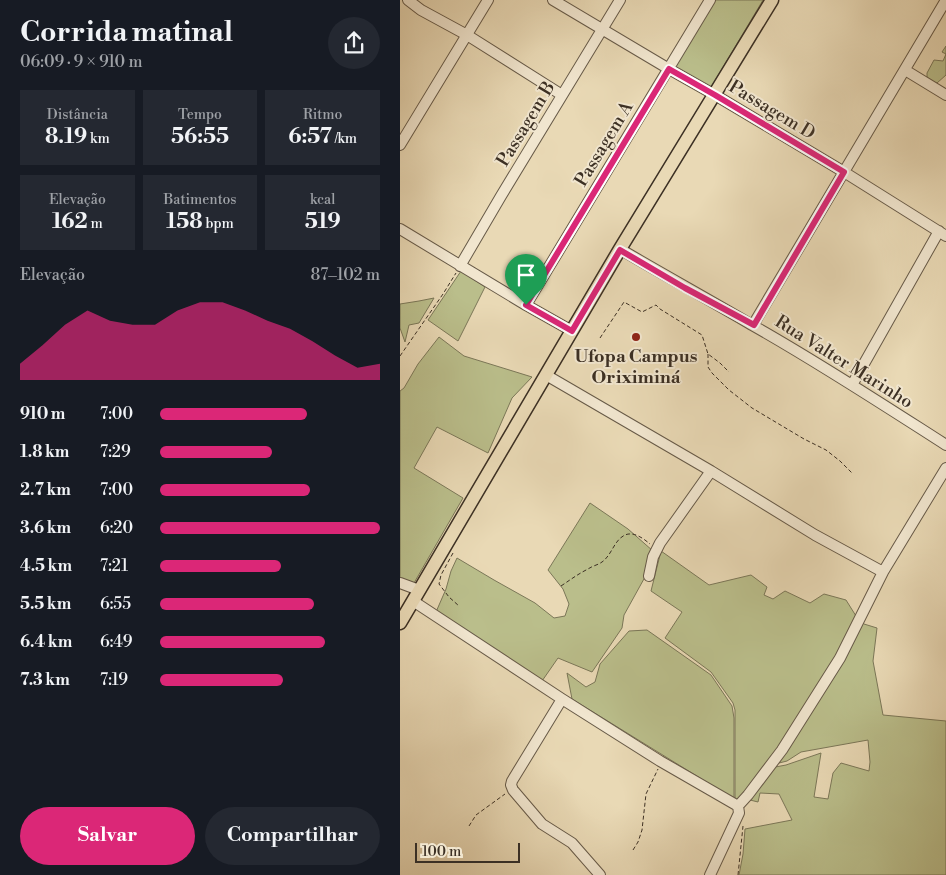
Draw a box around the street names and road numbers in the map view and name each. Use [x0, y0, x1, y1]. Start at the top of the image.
street label: Passagem D [724, 75, 820, 145]
street label: Passagem B [492, 77, 560, 171]
street label: Passagem A [570, 97, 639, 191]
street label: Rua Valter Marinho [771, 310, 917, 414]

